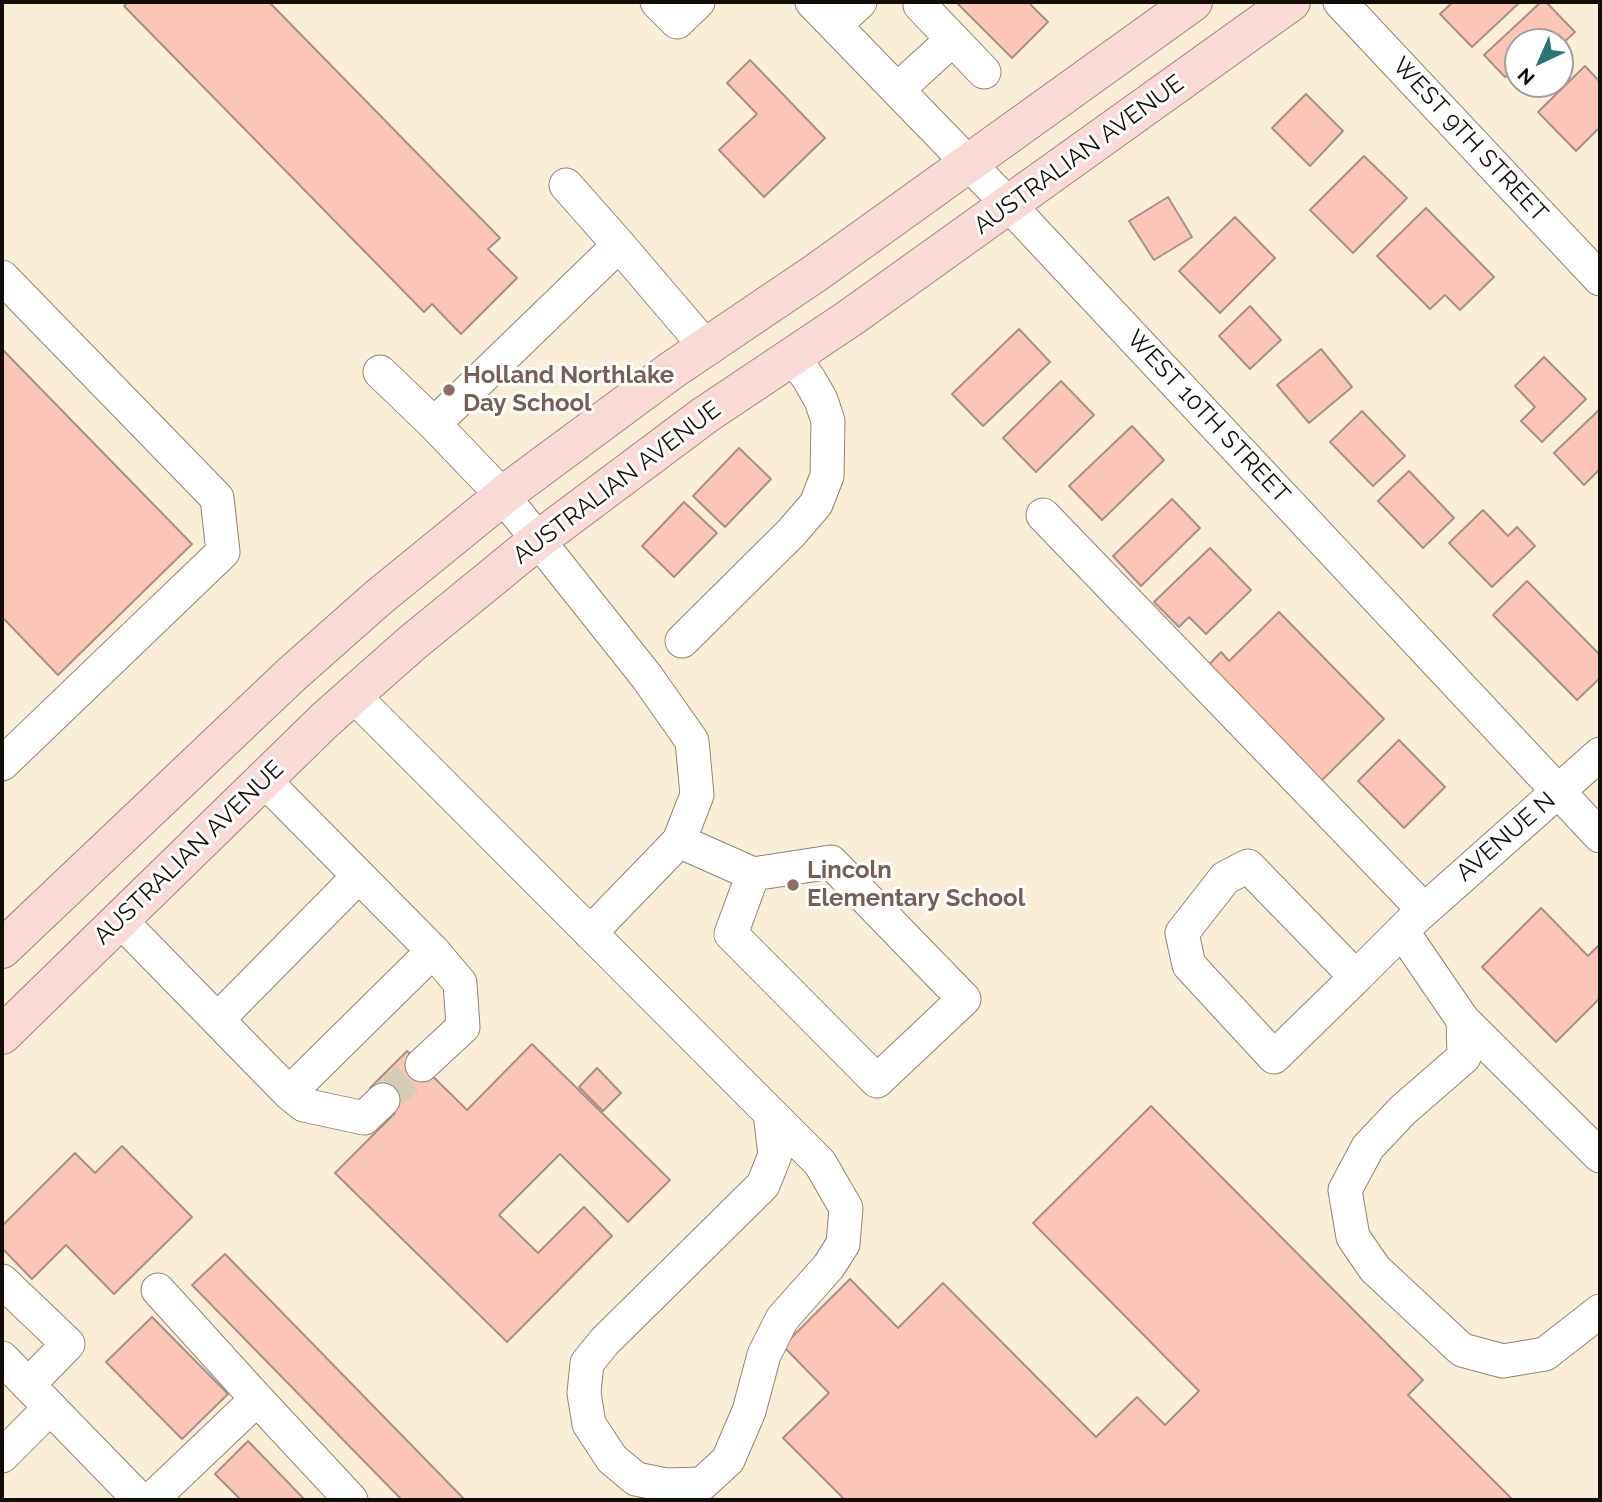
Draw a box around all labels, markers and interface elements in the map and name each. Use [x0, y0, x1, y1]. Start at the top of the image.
north arrow [1504, 28, 1574, 98]
street label: WEST 9TH STREET [1386, 52, 1554, 228]
text: N [1513, 64, 1539, 90]
street label: AUSTRALIAN AVENUE [968, 69, 1190, 241]
street label: WEST 10TH STREET [1121, 325, 1295, 509]
place label: Holland Northlake Day School [463, 362, 674, 418]
marker: Holland Northlake Day School [441, 382, 457, 398]
street label: AUSTRALIAN AVENUE [508, 396, 726, 570]
street label: AUSTRALIAN AVENUE [88, 755, 290, 951]
street label: AVENUE N [1451, 786, 1561, 888]
place label: Lincoln Elementary School [807, 857, 1025, 913]
marker: Lincoln Elementary School [785, 877, 801, 893]

